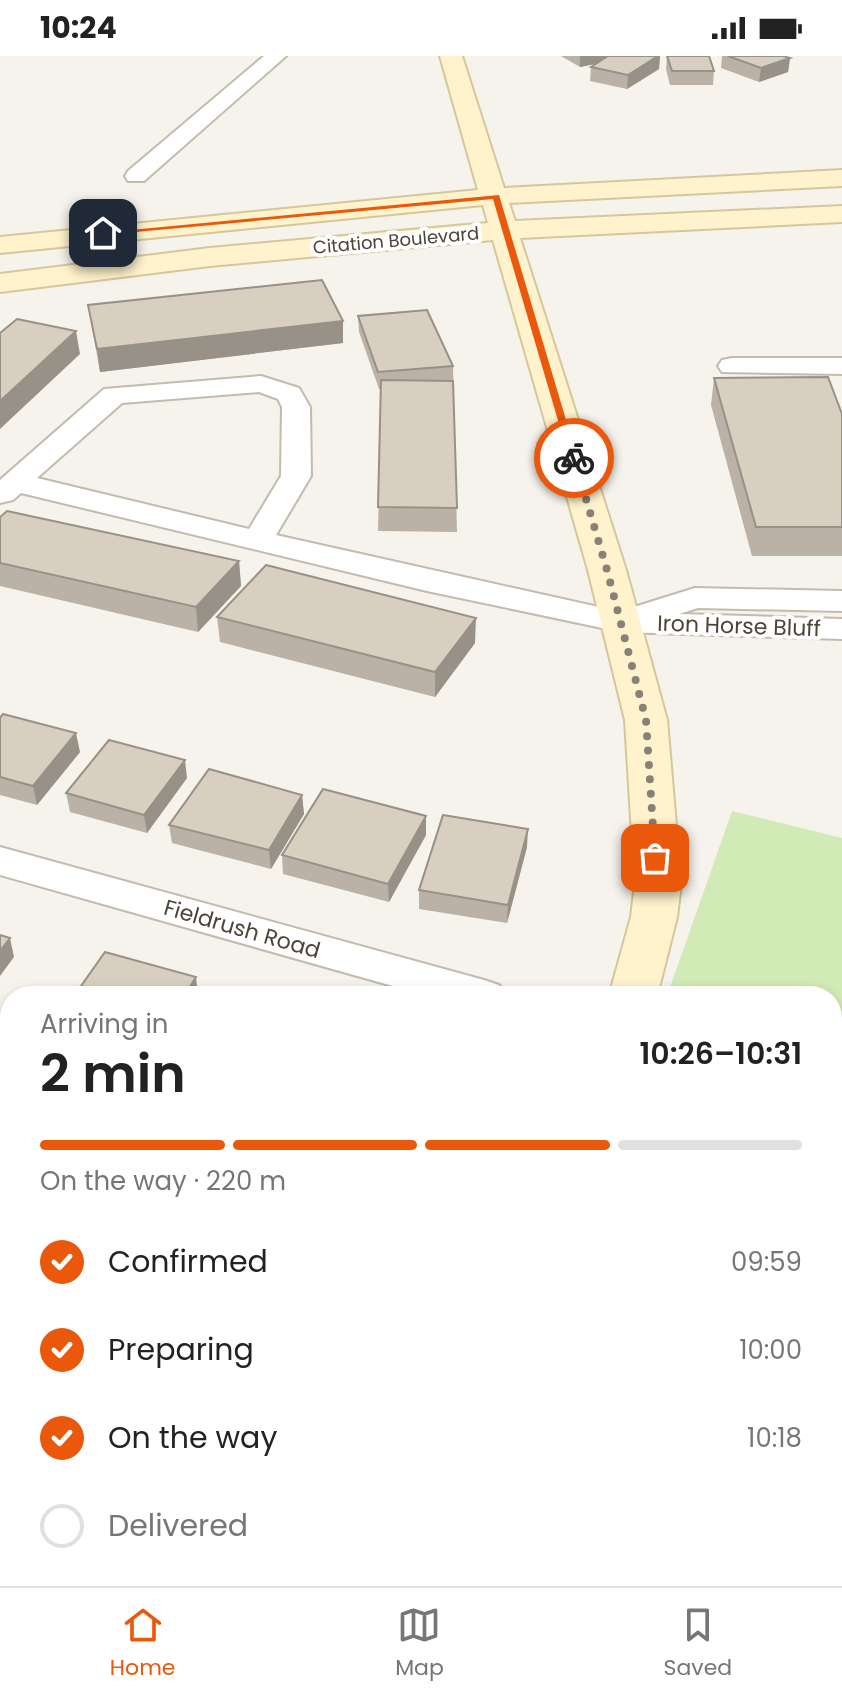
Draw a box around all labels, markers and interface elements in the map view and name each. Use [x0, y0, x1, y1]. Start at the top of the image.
text: 10:24 [40, 6, 117, 49]
pin [69, 199, 137, 267]
icon: home [81, 211, 125, 255]
street label: Citation Boulevard [312, 220, 480, 260]
courier [534, 418, 614, 498]
icon: bike [552, 436, 596, 480]
street label: Iron Horse Bluff [657, 608, 821, 644]
pin [621, 824, 689, 892]
icon: bag [633, 836, 677, 880]
street label: Fieldrush Road [160, 892, 324, 966]
text: Arriving in [40, 1006, 169, 1042]
text: 10:26–10:31 [639, 1032, 802, 1075]
text: 2 min [40, 1037, 186, 1110]
text: On the way · 220 m [40, 1163, 286, 1199]
icon: check [40, 1240, 84, 1284]
text: Confirmed [108, 1240, 268, 1283]
text: 09:59 [731, 1244, 802, 1280]
icon: check [40, 1328, 84, 1372]
text: Preparing [108, 1328, 254, 1371]
text: 10:00 [739, 1332, 802, 1368]
icon: check [40, 1416, 84, 1460]
text: On the way [108, 1416, 277, 1459]
text: 10:18 [747, 1420, 802, 1456]
text: Delivered [108, 1504, 248, 1547]
tab: Home [110, 1603, 175, 1684]
tab: Map [395, 1603, 444, 1684]
tab: Saved [664, 1603, 732, 1684]

